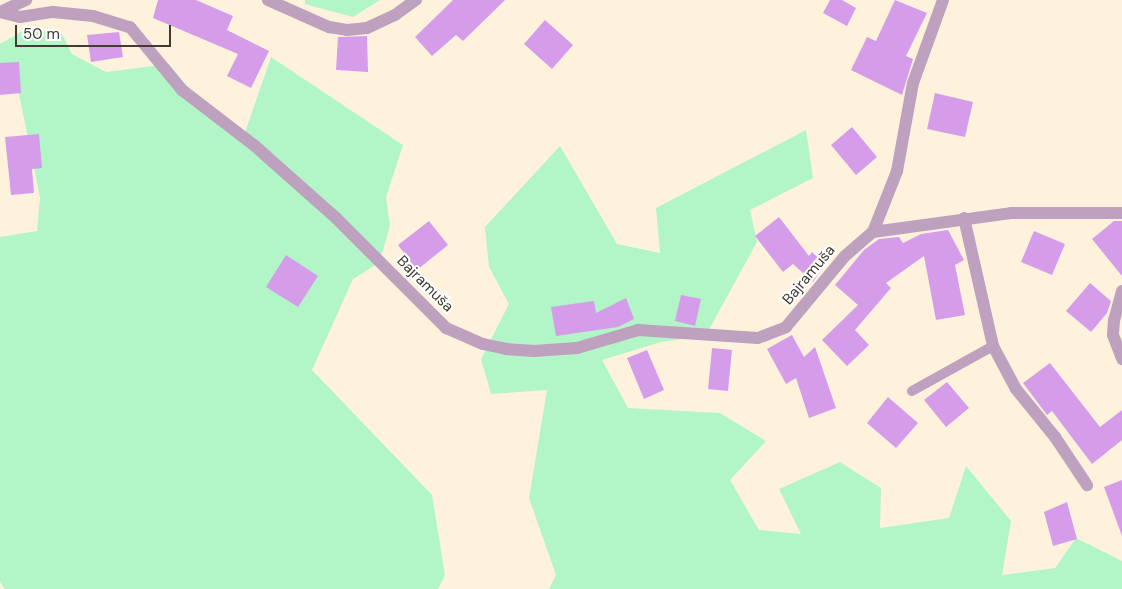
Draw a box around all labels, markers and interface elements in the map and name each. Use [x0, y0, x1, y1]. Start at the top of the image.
scale bar [18, 15, 174, 47]
text: 50 m [23, 24, 60, 44]
street label: Bajramuša [779, 242, 839, 308]
street label: Bajramuša [393, 252, 457, 316]

